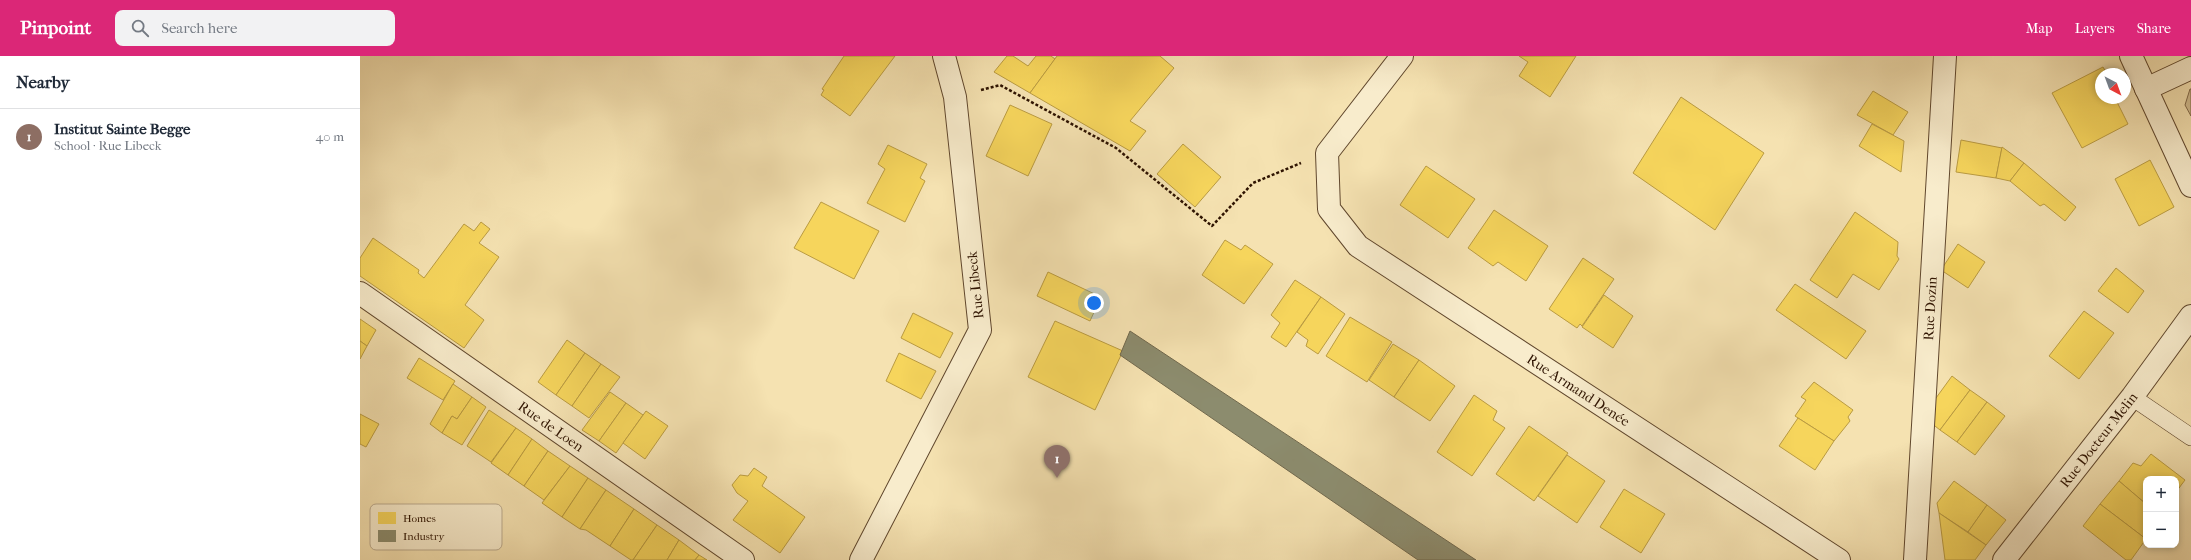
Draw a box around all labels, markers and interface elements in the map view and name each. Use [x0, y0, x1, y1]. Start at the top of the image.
search box [115, 10, 395, 46]
text: Pinpoint [20, 17, 91, 39]
icon: search [129, 17, 151, 39]
text: Search here [161, 19, 237, 37]
text: Map [2026, 20, 2053, 37]
text: Layers [2075, 20, 2115, 37]
text: Share [2137, 20, 2171, 37]
north arrow [2095, 68, 2131, 104]
text: Nearby [16, 72, 70, 92]
text: Institut Sainte Begge [54, 120, 190, 138]
text: 1 [27, 129, 31, 144]
text: 40 m [316, 129, 344, 144]
text: School · Rue Libeck [54, 138, 161, 153]
street label: Rue Libeck [963, 250, 987, 320]
street label: Rue Dozin [1920, 276, 1941, 341]
your location [1084, 293, 1104, 313]
street label: Rue Armand Denée [1524, 351, 1633, 430]
street label: Rue Docteur Melin [2056, 389, 2141, 491]
street label: Rue de Loen [515, 398, 587, 455]
pin: 1 [1044, 445, 1070, 478]
map controls [2143, 476, 2179, 548]
button: + [2143, 476, 2179, 512]
legend [370, 504, 502, 550]
text: Homes [403, 512, 436, 525]
button: − [2143, 512, 2179, 548]
text: Industry [403, 530, 445, 543]

